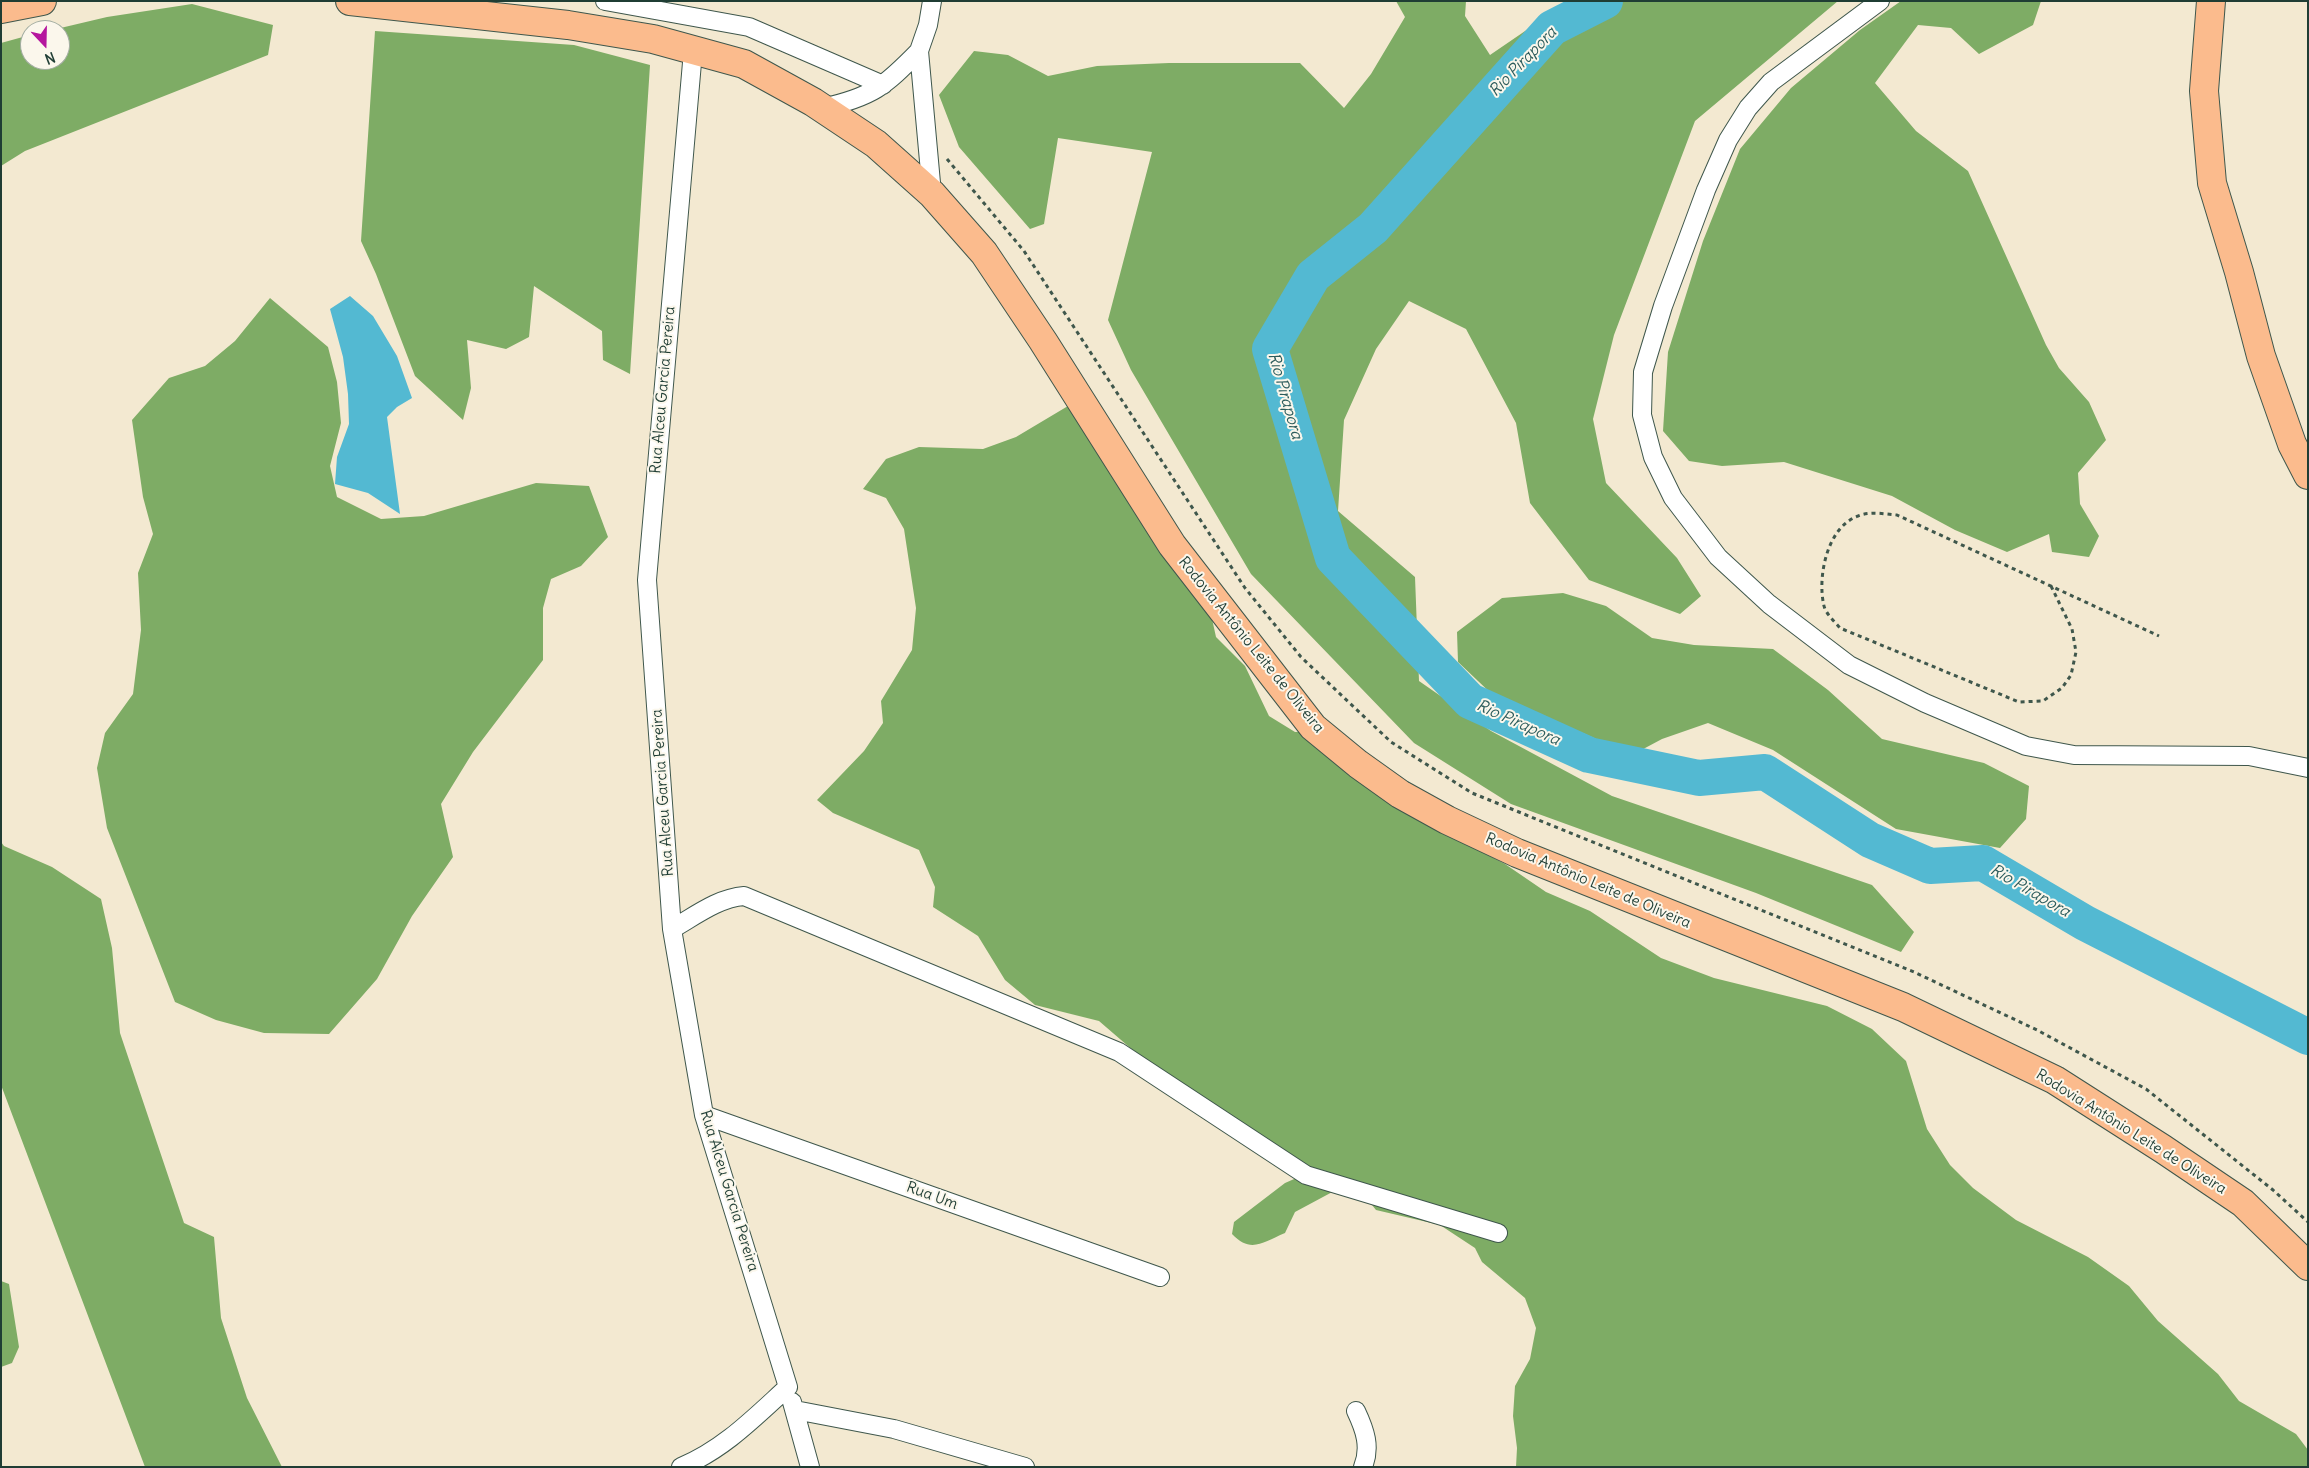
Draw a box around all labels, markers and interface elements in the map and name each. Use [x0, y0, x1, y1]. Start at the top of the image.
north arrow [20, 20, 70, 70]
water label: Rio Pirapora [1485, 23, 1561, 101]
text: N [42, 48, 58, 68]
street label: Rua Alceu Garcia Pereira [647, 306, 679, 474]
water label: Rio Pirapora [1264, 351, 1306, 441]
street label: Rodovia Antônio Leite de Oliveira [1174, 553, 1328, 737]
water label: Rio Pirapora [1474, 696, 1562, 750]
street label: Rua Alceu Garcia Pereira [648, 709, 678, 877]
street label: Rodovia Antônio Leite de Oliveira [1483, 829, 1693, 933]
water label: Rio Pirapora [1987, 860, 2073, 922]
street label: Rodovia Antônio Leite de Oliveira [2032, 1066, 2230, 1198]
street label: Rua Alceu Garcia Pereira [696, 1108, 762, 1274]
street label: Rua Um [904, 1178, 960, 1214]

